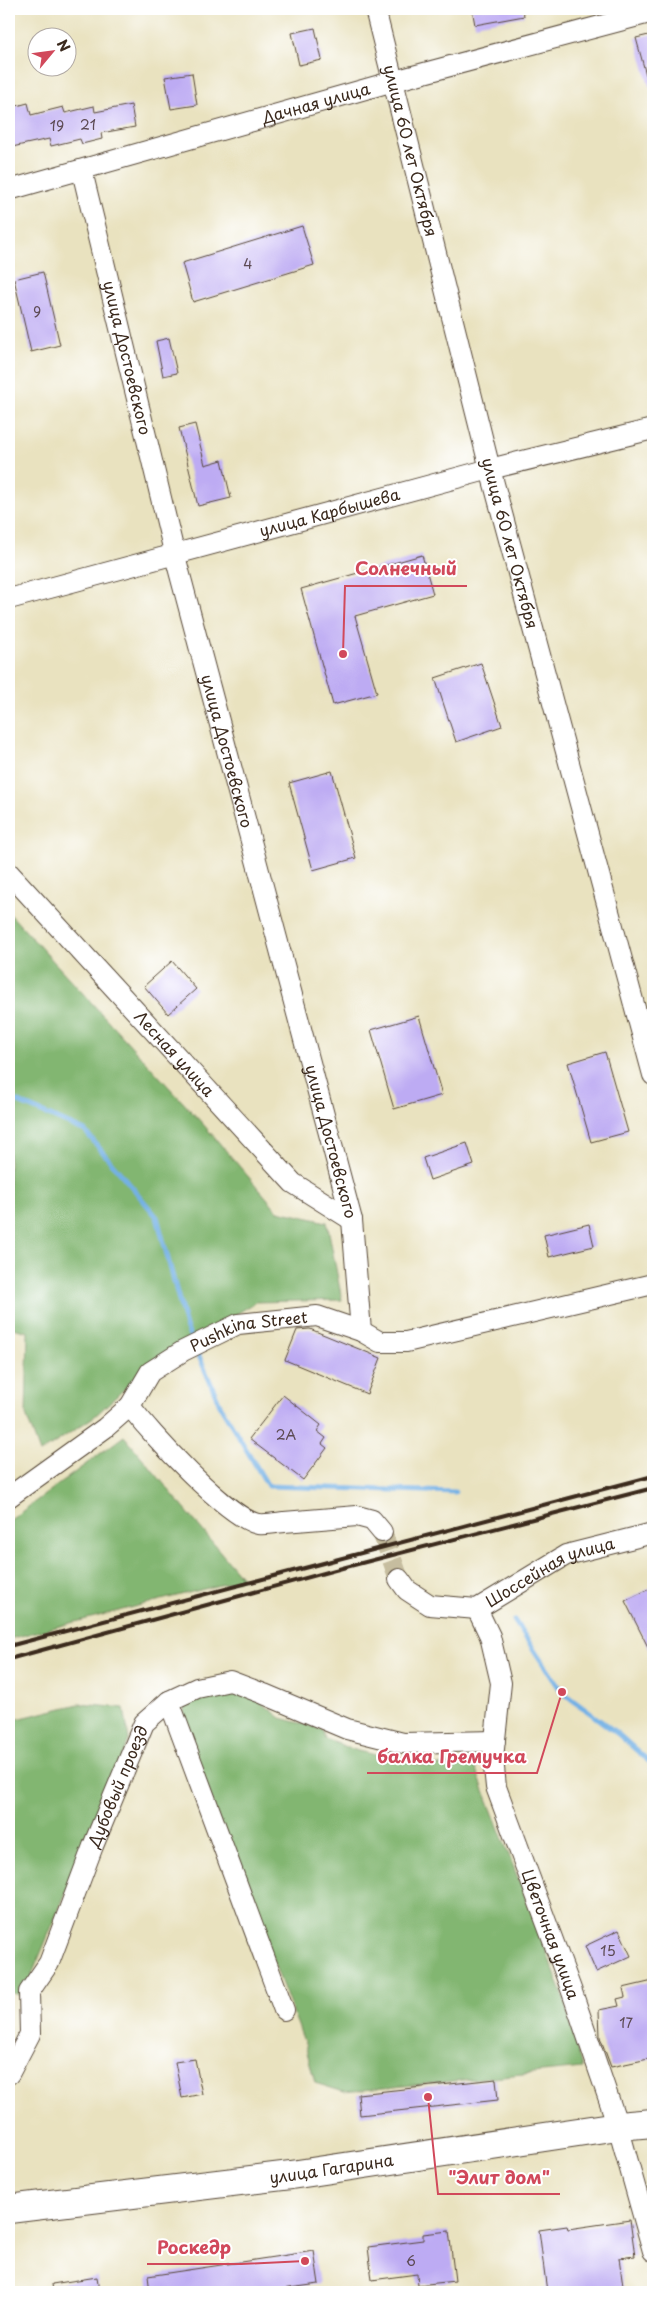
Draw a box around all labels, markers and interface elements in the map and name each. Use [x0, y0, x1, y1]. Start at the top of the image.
north arrow [28, 28, 78, 78]
text: N [52, 36, 76, 55]
street label: улица 60 лет Октября [378, 62, 444, 239]
street label: Дачная улица [258, 75, 373, 129]
house number: 21 [80, 114, 96, 135]
house number: 19 [50, 115, 64, 136]
house number: 4 [243, 253, 253, 274]
street label: улица Достоевского [98, 278, 158, 437]
house number: 9 [33, 301, 41, 322]
street label: улица 60 лет Октября [477, 455, 545, 631]
street label: улица Карбышева [256, 481, 402, 542]
callout: Солнечный [345, 553, 467, 586]
text: Солнечный [355, 554, 457, 581]
street label: улица Достоевского [196, 671, 260, 830]
street label: Лесная улица [130, 1005, 221, 1101]
street label: улица Достоевского [300, 1062, 364, 1221]
street label: Pushkina Street [185, 1304, 309, 1357]
house number: 2А [276, 1424, 297, 1445]
street label: Шоссейная улица [480, 1530, 617, 1612]
street label: Дубовый проезд [80, 1721, 153, 1852]
callout: балка Гремучка [367, 1740, 537, 1773]
text: балка Гремучка [377, 1742, 527, 1769]
street label: Цветочная улица [517, 1866, 587, 2002]
house number: 15 [600, 1940, 616, 1961]
house number: 17 [619, 2012, 633, 2033]
street label: улица Гагарина [268, 2147, 395, 2189]
callout: "Элит дом" [438, 2161, 560, 2194]
text: "Элит дом" [448, 2163, 550, 2190]
callout: Роскедр [147, 2231, 241, 2264]
text: Роскедр [157, 2233, 231, 2260]
house number: 6 [406, 2250, 416, 2271]

